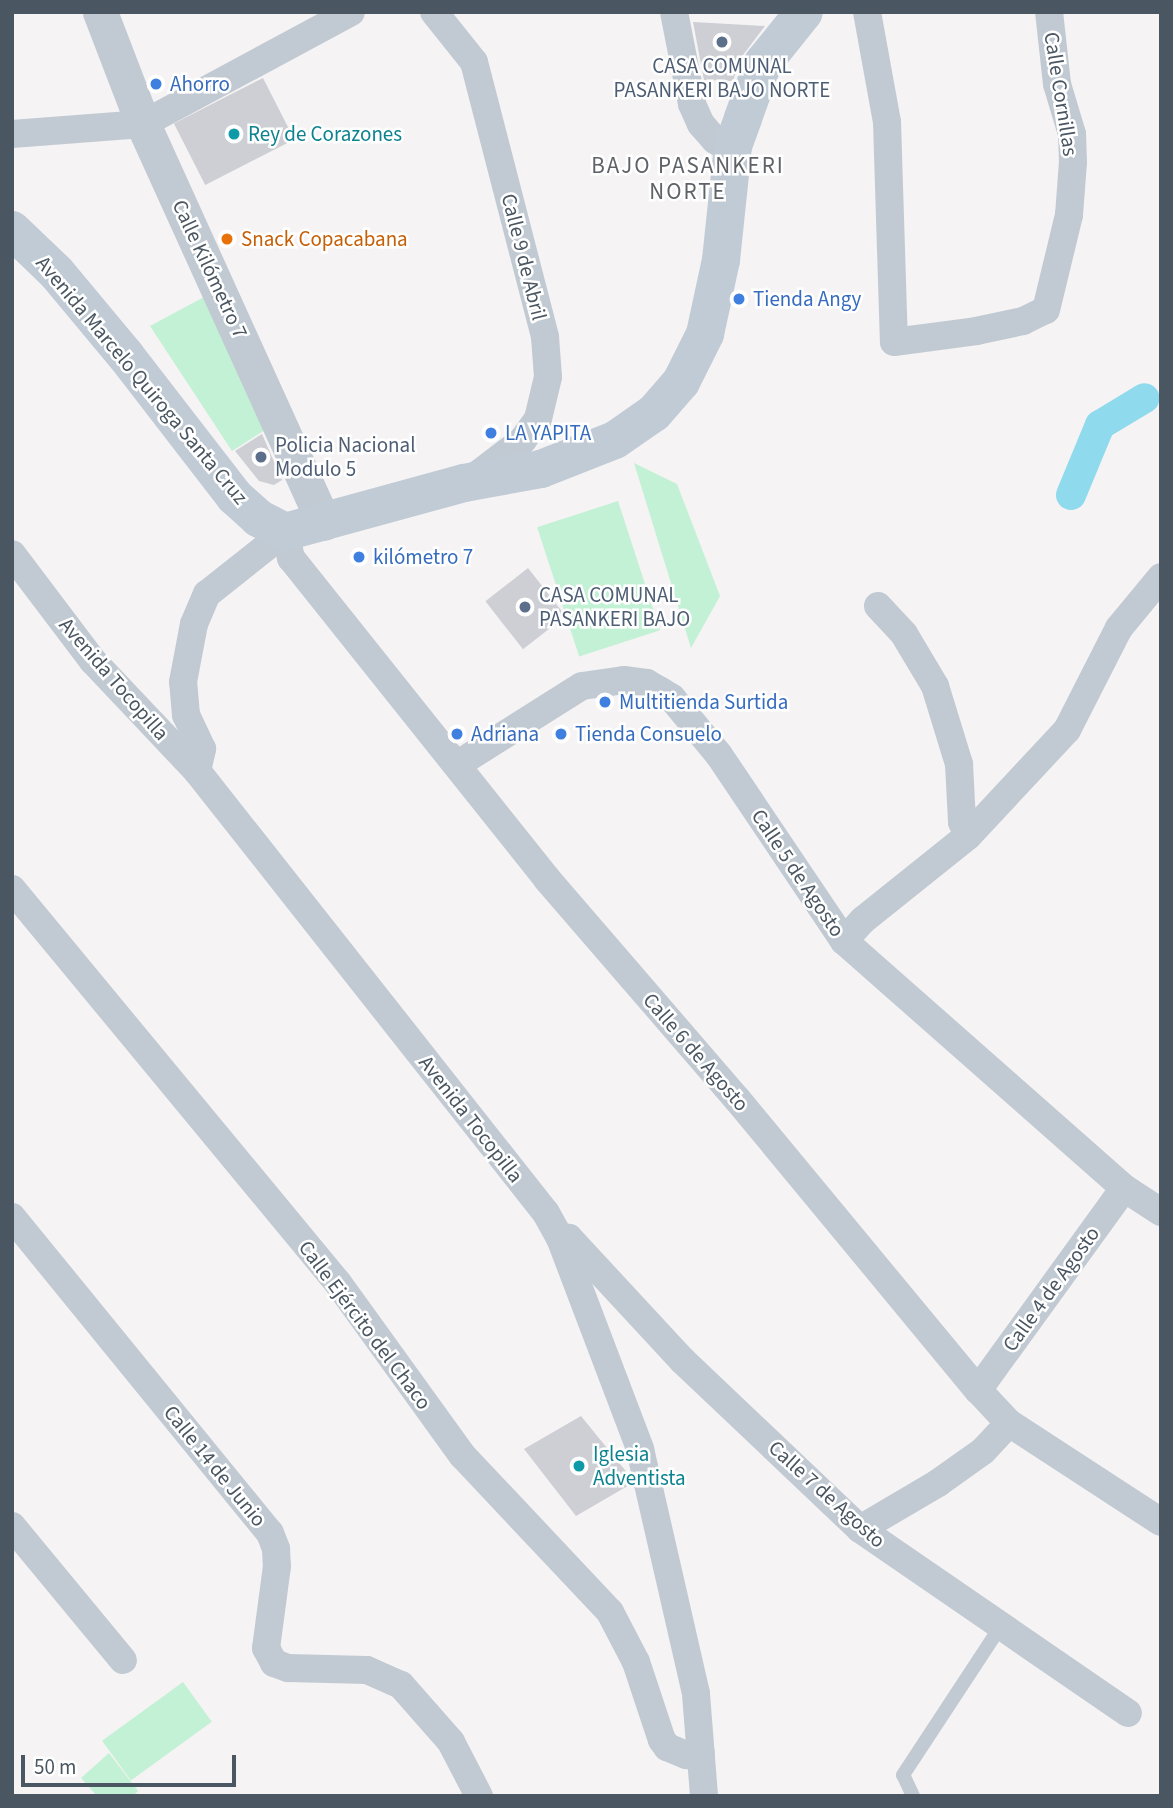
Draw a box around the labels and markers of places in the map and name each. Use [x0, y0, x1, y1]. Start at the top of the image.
marker: CASA COMUNAL PASANKERI BAJO NORTE [714, 34, 730, 50]
place label: CASA COMUNAL PASANKERI BAJO NORTE [614, 53, 830, 103]
place label: Ahorro [170, 71, 230, 97]
marker: Ahorro [148, 76, 164, 92]
place label: Rey de Corazones [248, 121, 402, 147]
marker: Rey de Corazones [226, 126, 242, 142]
place label: Snack Copacabana [241, 226, 408, 252]
marker: Snack Copacabana [219, 231, 235, 247]
place label: Tienda Angy [753, 286, 861, 312]
marker: Tienda Angy [731, 291, 747, 307]
place label: LA YAPITA [505, 420, 591, 446]
marker: LA YAPITA [483, 425, 499, 441]
place label: Policia Nacional Modulo 5 [275, 432, 416, 482]
marker: Policia Nacional Modulo 5 [253, 449, 269, 465]
place label: kilómetro 7 [373, 544, 473, 570]
marker: kilómetro 7 [351, 549, 367, 565]
place label: CASA COMUNAL PASANKERI BAJO [539, 582, 690, 632]
marker: CASA COMUNAL PASANKERI BAJO [517, 599, 533, 615]
place label: Multitienda Surtida [619, 689, 788, 715]
marker: Multitienda Surtida [597, 694, 613, 710]
place label: Adriana [471, 721, 539, 747]
place label: Tienda Consuelo [575, 721, 722, 747]
marker: Adriana [449, 726, 465, 742]
marker: Tienda Consuelo [553, 726, 569, 742]
place label: Iglesia Adventista [593, 1441, 686, 1491]
marker: Iglesia Adventista [571, 1458, 587, 1474]

